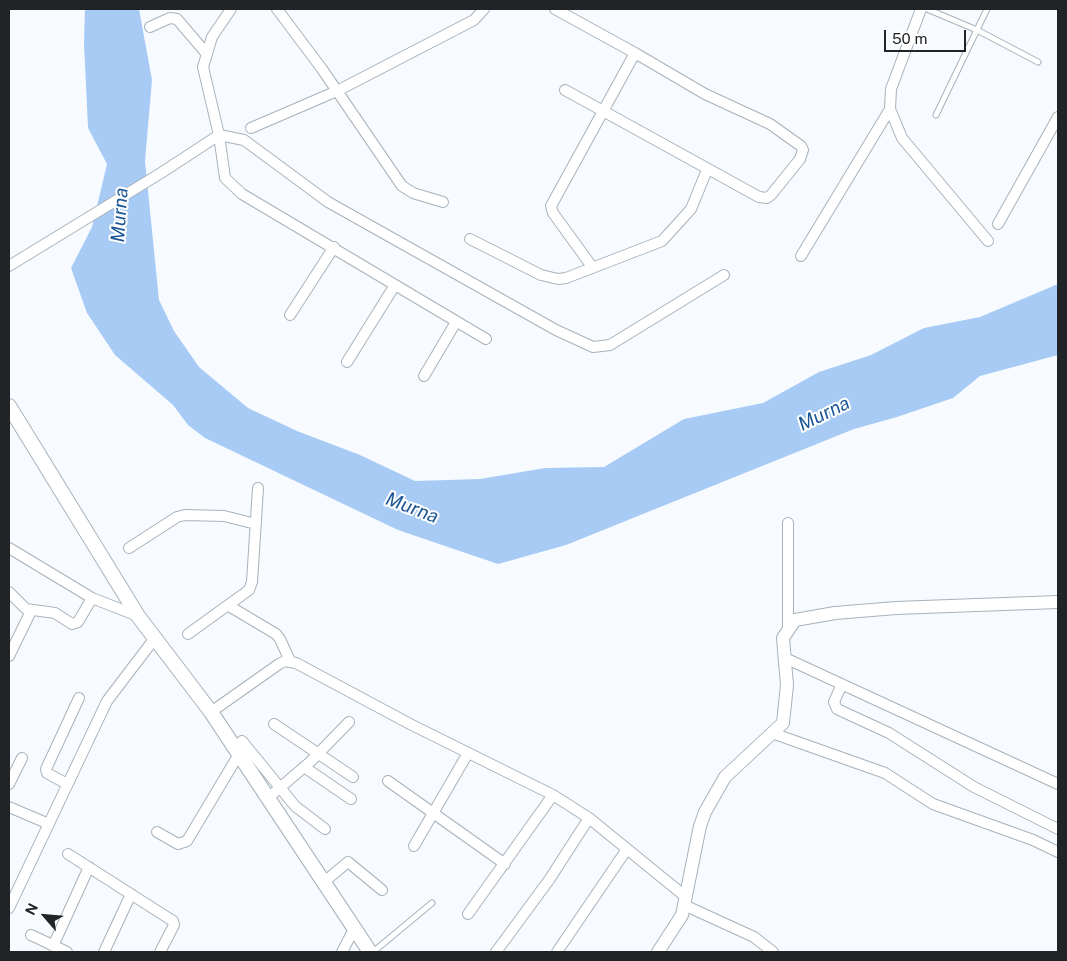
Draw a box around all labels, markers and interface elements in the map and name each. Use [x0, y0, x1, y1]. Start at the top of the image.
scale bar [887, 20, 970, 52]
text: 50 m [892, 30, 927, 47]
water label: Murna [107, 187, 133, 243]
water label: Murna [794, 392, 854, 436]
water label: Murna [382, 488, 442, 528]
north arrow [20, 891, 70, 941]
text: N [22, 901, 41, 918]

